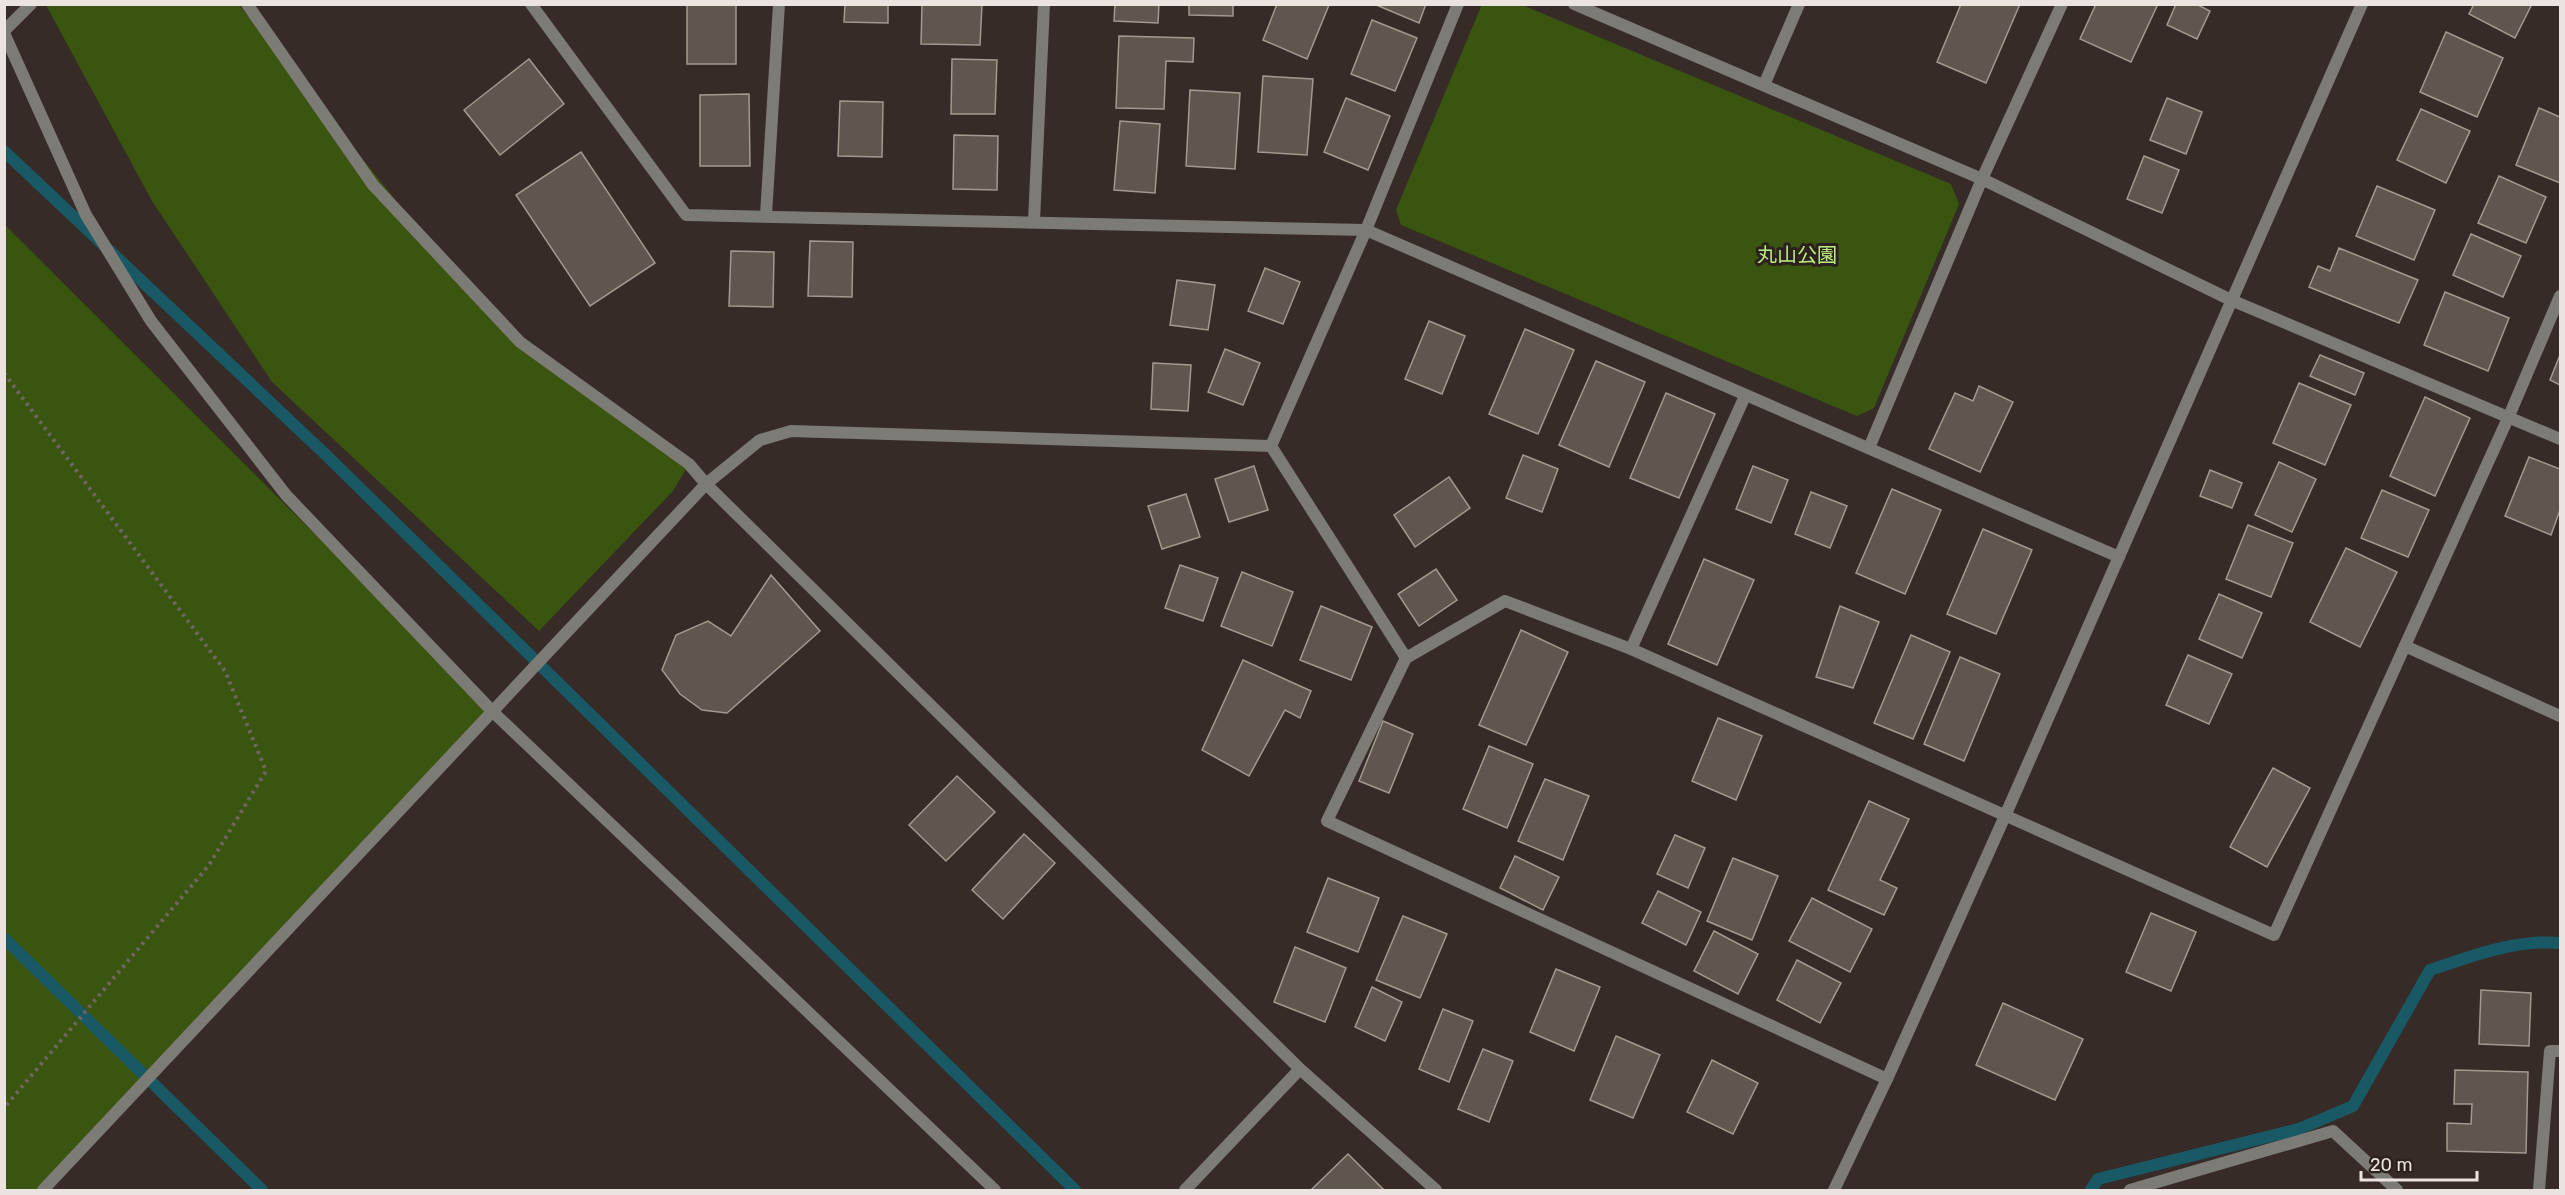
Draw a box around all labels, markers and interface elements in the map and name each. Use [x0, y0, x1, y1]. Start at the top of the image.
park label: 丸山公園 [1757, 243, 1837, 267]
scale bar [2361, 1144, 2476, 1182]
text: 20 m [2370, 1154, 2412, 1176]

